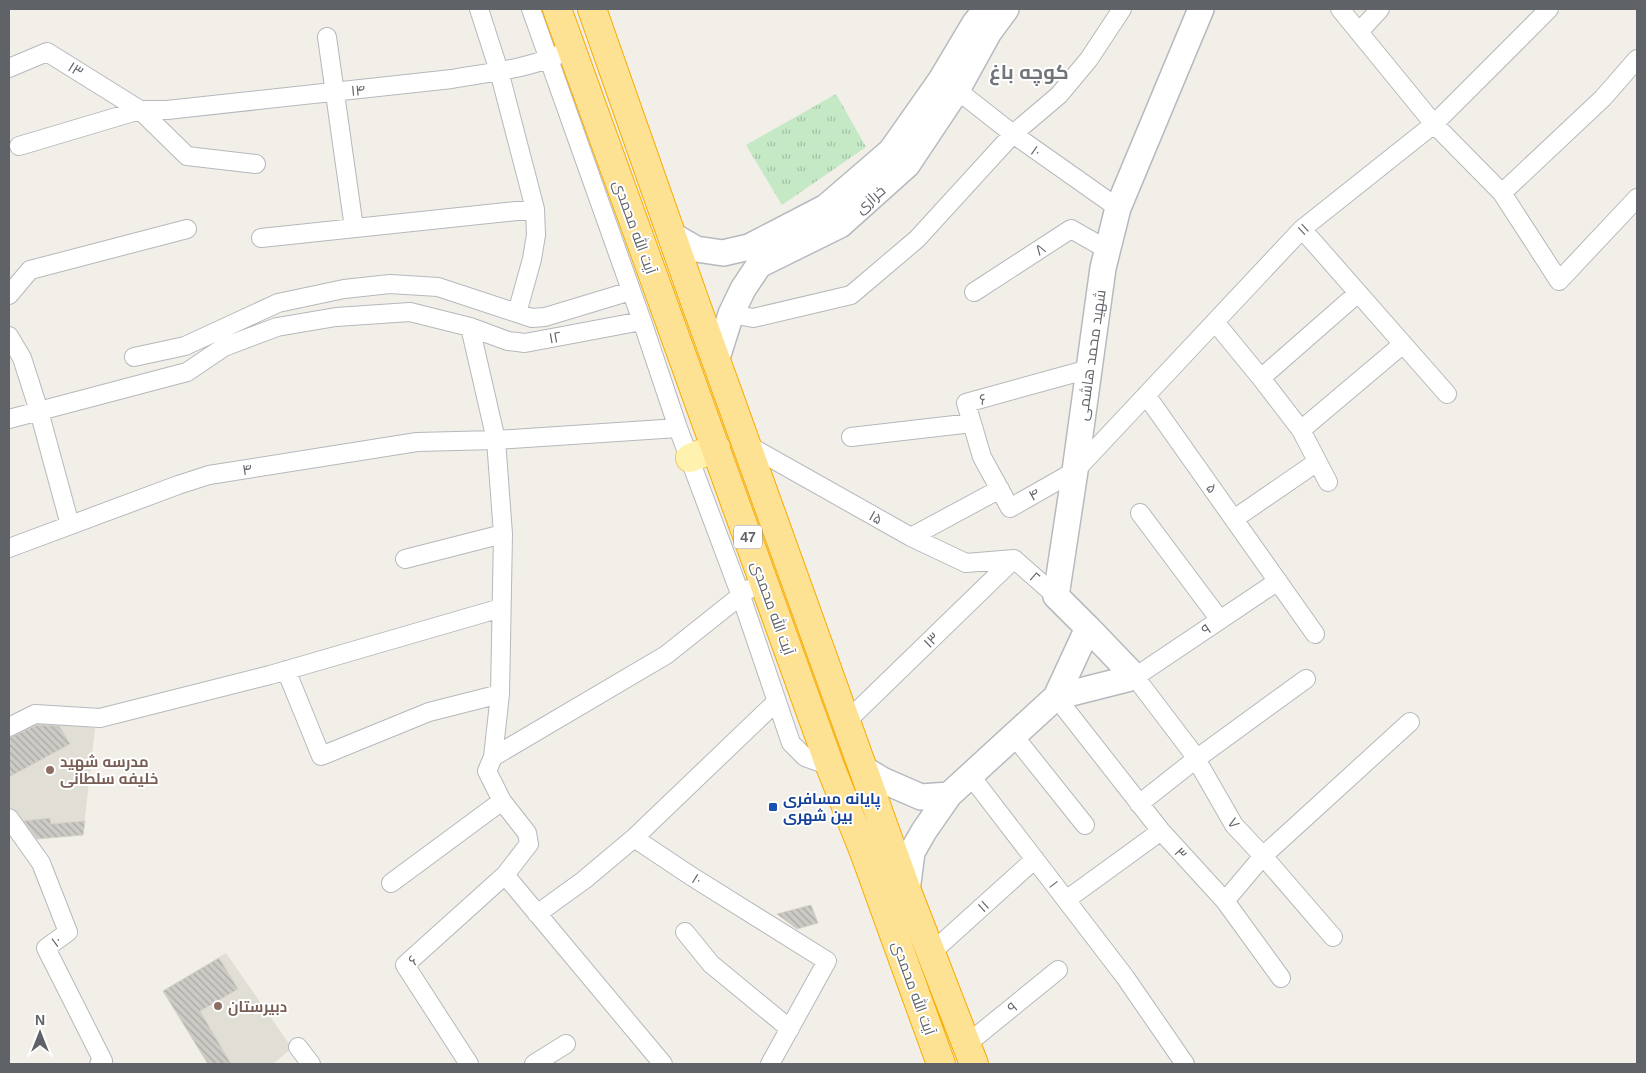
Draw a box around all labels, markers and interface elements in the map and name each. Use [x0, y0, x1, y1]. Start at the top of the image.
street label: ۱۳ [65, 58, 87, 80]
district label: کوچه باغ [989, 61, 1069, 86]
street label: ۱۴ [350, 81, 366, 99]
street label: ۱۰ [1028, 142, 1044, 160]
street label: آیت الله محمدی [608, 177, 661, 277]
street label: خرازی [851, 181, 890, 218]
street label: ۱۱ [1294, 220, 1312, 238]
street label: ۸ [1031, 239, 1049, 259]
street label: شهید محمد هاشمی [1073, 288, 1111, 422]
street label: ۱۲ [547, 328, 563, 346]
street label: ۶ [977, 390, 989, 408]
street label: ۴ [241, 460, 253, 478]
street label: ۵ [1203, 480, 1221, 496]
street label: ۴ [1026, 484, 1043, 504]
street label: ۱۵ [866, 506, 886, 528]
road number: 47 [734, 526, 762, 548]
street label: آیت الله محمدی [746, 558, 799, 658]
street label: ۲ [1026, 568, 1044, 586]
street label: ۹ [1198, 620, 1214, 638]
street label: ۱۳ [920, 629, 942, 651]
place label: مدرسه شهید خلیفه سلطانی [60, 753, 158, 788]
marker: مدرسه شهید خلیفه سلطانی [44, 764, 56, 776]
place label: پایانه مسافری بین شهری [783, 790, 881, 825]
marker: پایانه مسافری بین شهری [767, 801, 779, 813]
street label: ۷ [1224, 814, 1244, 832]
street label: ۳ [1171, 844, 1191, 862]
street label: ۱۰ [689, 870, 705, 888]
street label: ۱ [1046, 877, 1062, 891]
street label: ۱۱ [974, 897, 992, 915]
street label: ۱۰ [48, 932, 64, 950]
street label: آیت الله محمدی [887, 938, 940, 1038]
street label: ۶ [404, 952, 422, 968]
place label: دبیرستان [228, 998, 287, 1016]
street label: ۹ [1004, 998, 1020, 1016]
marker: دبیرستان [212, 1000, 224, 1012]
north arrow [15, 1008, 65, 1058]
text: N [35, 1012, 45, 1028]

